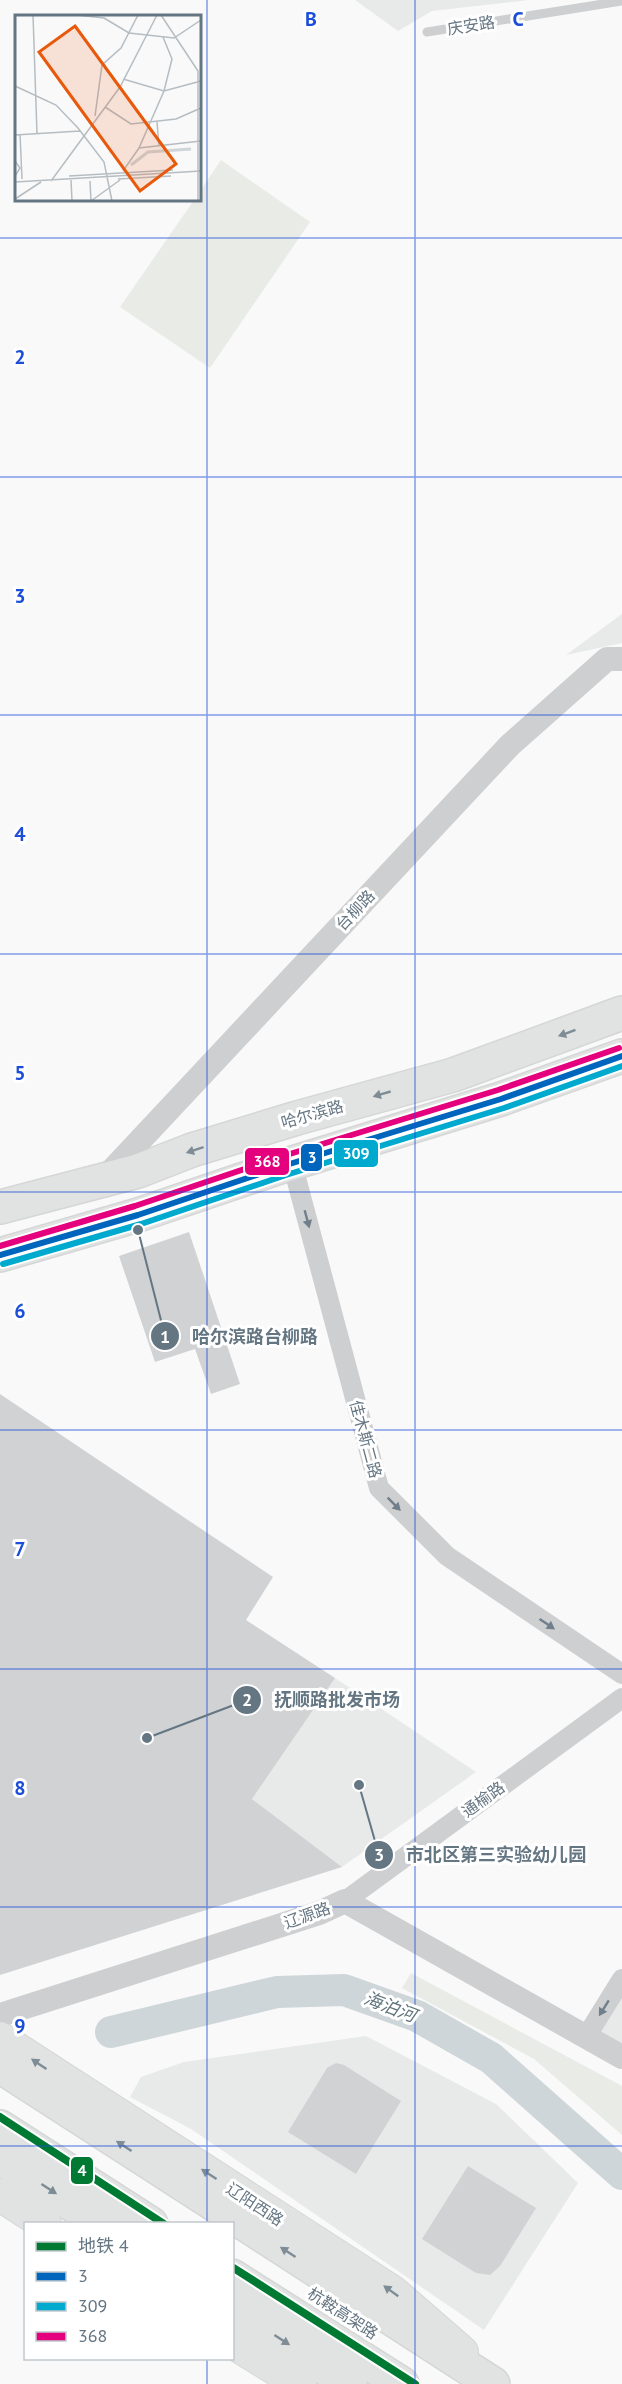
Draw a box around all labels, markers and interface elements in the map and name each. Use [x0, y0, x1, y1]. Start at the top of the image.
text: B [305, 6, 317, 32]
text: C [512, 6, 524, 32]
street label: 庆安路 [446, 11, 496, 39]
inset map [15, 15, 201, 201]
text: 2 [14, 344, 26, 370]
text: 3 [14, 583, 26, 609]
text: 4 [14, 821, 26, 847]
street label: 台柳路 [331, 886, 379, 934]
one-way arrow [558, 1029, 576, 1039]
text: 5 [14, 1060, 26, 1086]
one-way arrow [373, 1090, 391, 1099]
street label: 哈尔滨路 [278, 1096, 346, 1132]
line badge: 309 [333, 1139, 379, 1168]
line badge: 3 [300, 1143, 323, 1172]
text: 309 [342, 1143, 370, 1163]
one-way arrow [186, 1145, 204, 1155]
line badge: 368 [244, 1147, 290, 1176]
text: 3 [307, 1147, 317, 1167]
text: 368 [253, 1151, 281, 1171]
one-way arrow [303, 1210, 313, 1228]
text: 6 [14, 1298, 26, 1324]
callout: 哈尔滨路台柳路 [150, 1318, 330, 1354]
text: 1 [160, 1325, 170, 1348]
text: 哈尔滨路台柳路 [192, 1325, 318, 1348]
street label: 佳木斯二路 [346, 1398, 386, 1480]
one-way arrow [387, 1496, 401, 1510]
text: 7 [14, 1536, 26, 1562]
one-way arrow [539, 1618, 555, 1629]
callout: 抚顺路批发市场 [232, 1682, 412, 1718]
text: 2 [242, 1688, 252, 1711]
text: 抚顺路批发市场 [274, 1688, 400, 1711]
text: 8 [14, 1775, 26, 1801]
street label: 通榆路 [458, 1777, 508, 1821]
callout: 市北区第三实验幼儿园 [364, 1837, 598, 1873]
text: 3 [374, 1843, 384, 1866]
text: 市北区第三实验幼儿园 [406, 1843, 586, 1866]
street label: 辽源路 [281, 1897, 333, 1933]
water label: 海泊河 [361, 1986, 422, 2028]
one-way arrow [599, 2000, 610, 2016]
text: 9 [14, 2013, 26, 2039]
one-way arrow [31, 2059, 47, 2070]
one-way arrow [116, 2141, 132, 2152]
line badge: 4 [70, 2156, 94, 2185]
text: 4 [77, 2160, 87, 2180]
one-way arrow [201, 2169, 218, 2180]
street label: 辽阳西路 [223, 2178, 287, 2230]
one-way arrow [41, 2184, 57, 2195]
legend [24, 2222, 234, 2360]
text: 地铁 4 [78, 2234, 129, 2257]
one-way arrow [280, 2246, 296, 2257]
text: 3 [78, 2264, 88, 2287]
street label: 杭鞍高架路 [304, 2283, 382, 2343]
one-way arrow [384, 2285, 400, 2297]
text: 309 [78, 2294, 107, 2317]
text: 368 [78, 2324, 107, 2347]
one-way arrow [273, 2334, 289, 2346]

